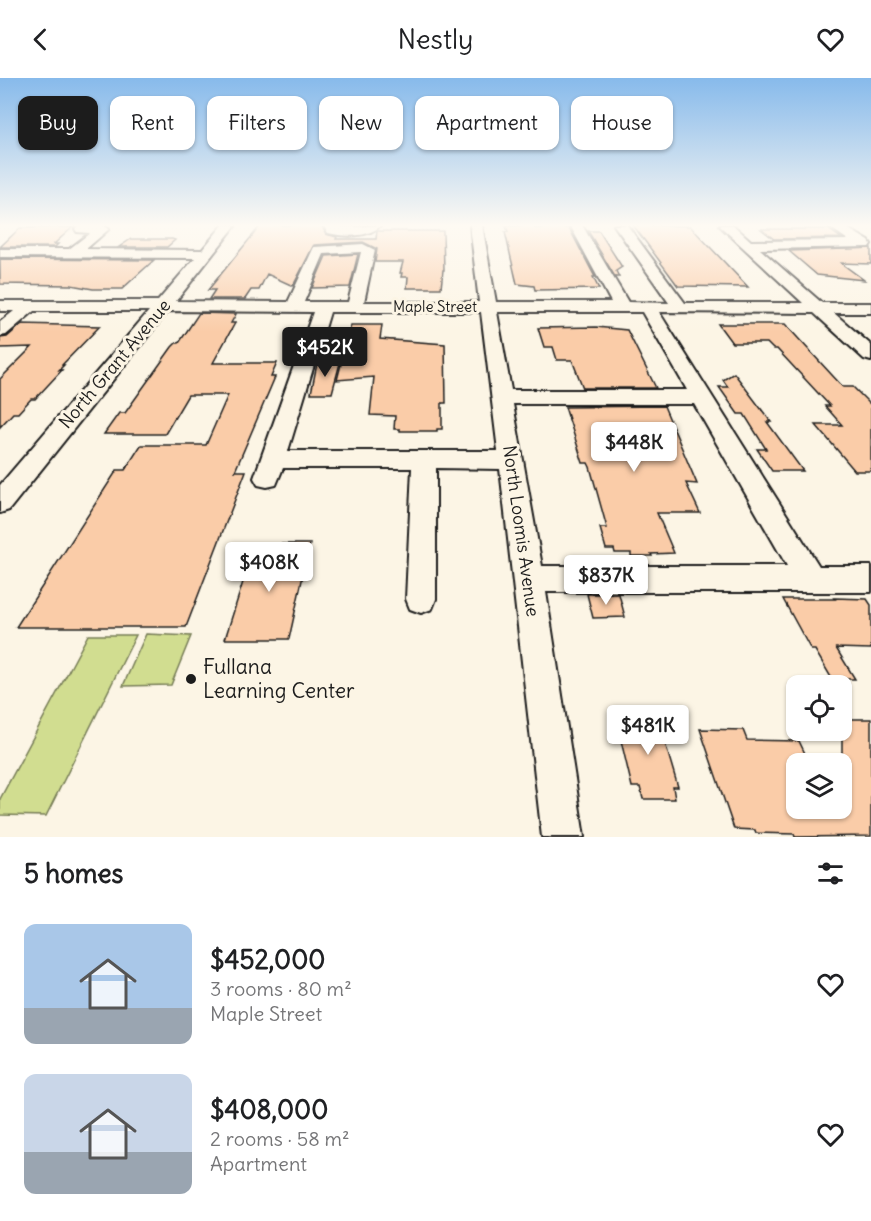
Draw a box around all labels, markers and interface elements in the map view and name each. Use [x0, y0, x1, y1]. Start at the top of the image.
text: Nestly [398, 22, 473, 56]
icon: back [24, 23, 57, 56]
icon: heart [814, 23, 847, 56]
chip: Buy [18, 96, 98, 150]
chip: Rent [110, 96, 195, 150]
chip: Filters [207, 96, 307, 150]
chip: New [319, 96, 403, 150]
chip: Apartment [415, 96, 559, 150]
chip: House [571, 96, 673, 150]
street label: North Grant Avenue [54, 294, 175, 433]
street label: Maple Street [393, 297, 477, 316]
pin: $452K [283, 327, 367, 378]
text: $452K [296, 334, 354, 359]
pin: $448K [592, 422, 676, 473]
text: $448K [605, 429, 663, 454]
street label: North Loomis Avenue [498, 444, 545, 618]
pin: $408K [227, 542, 311, 593]
text: $408K [239, 549, 299, 574]
pin: $837K [564, 555, 648, 606]
text: $837K [578, 562, 634, 587]
place label: Fullana Learning Center [203, 653, 355, 704]
marker: Fullana Learning Center [184, 672, 198, 686]
map controls [786, 675, 852, 819]
button: locate [786, 675, 852, 741]
pin: $481K [606, 705, 690, 756]
text: $481K [621, 712, 675, 737]
button: layers [786, 753, 852, 819]
text: 5 homes [24, 857, 123, 890]
icon: filters [814, 857, 847, 890]
text: $452,000 [210, 943, 325, 976]
icon: home [72, 948, 144, 1020]
icon: heart [814, 968, 847, 1001]
text: 3 rooms · 80 m² [210, 976, 352, 1001]
text: Maple Street [210, 1001, 322, 1026]
text: $408,000 [210, 1093, 328, 1126]
icon: home [72, 1098, 144, 1170]
icon: heart [814, 1118, 847, 1151]
text: 2 rooms · 58 m² [210, 1126, 350, 1151]
text: Apartment [210, 1151, 307, 1176]

